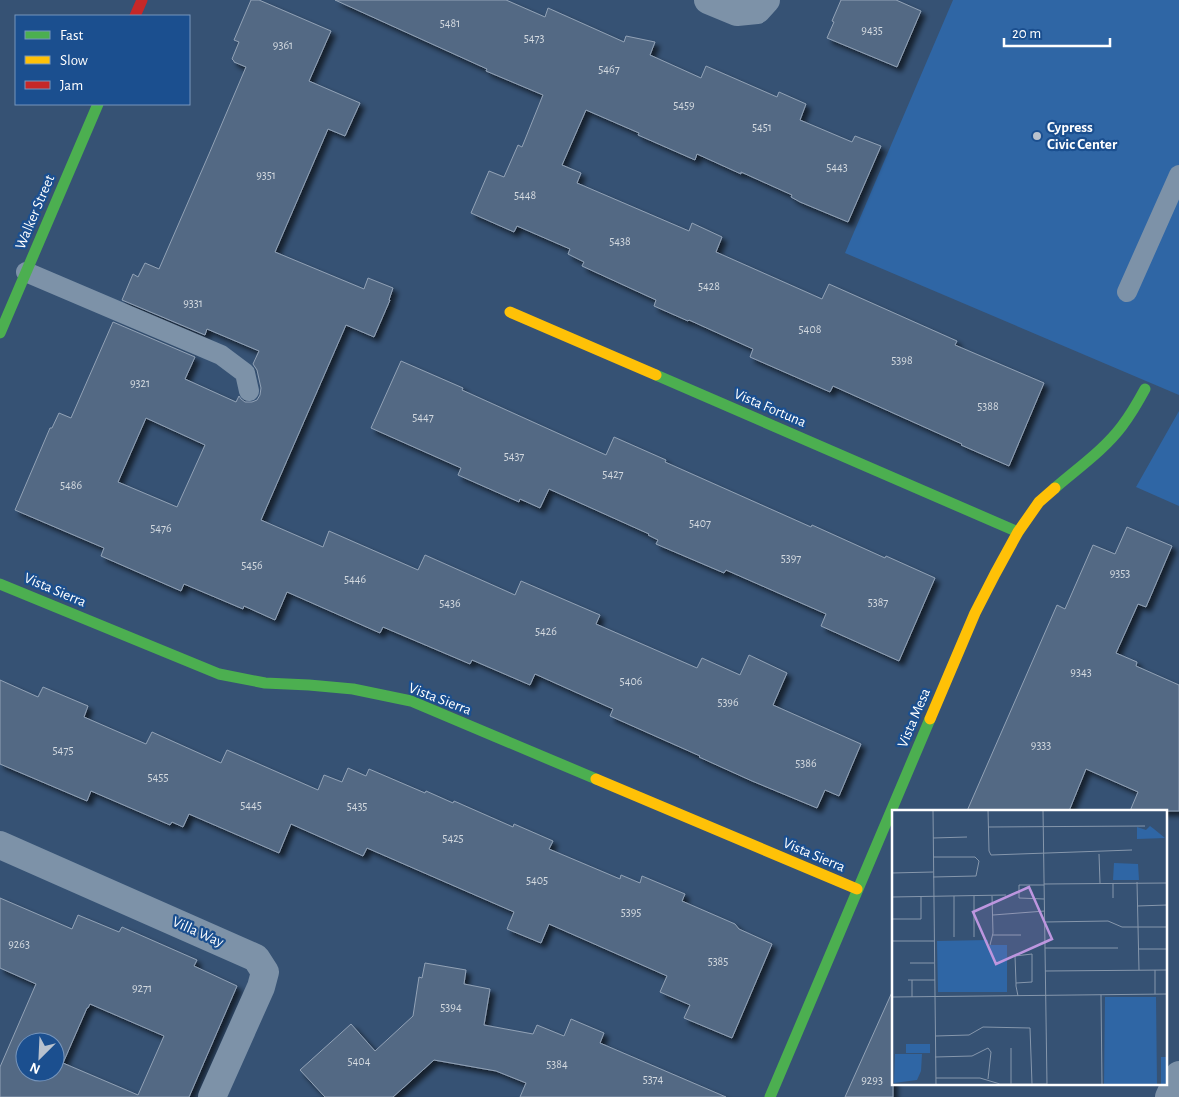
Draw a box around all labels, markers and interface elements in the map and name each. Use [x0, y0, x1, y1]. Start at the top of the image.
legend [15, 15, 190, 105]
scale bar [1004, 15, 1110, 47]
house number: 5481 [440, 17, 460, 29]
house number: 9435 [861, 24, 883, 36]
text: 20 m [1012, 26, 1041, 41]
text: Fast [60, 28, 84, 43]
house number: 5473 [524, 32, 544, 44]
house number: 9361 [273, 39, 293, 51]
text: Slow [60, 53, 88, 68]
house number: 5467 [598, 63, 620, 75]
text: Jam [60, 78, 83, 93]
house number: 5459 [673, 99, 695, 111]
place label: Cypress Civic Center [1047, 120, 1118, 152]
house number: 5451 [752, 121, 772, 133]
marker: Cypress Civic Center [1031, 130, 1043, 142]
house number: 5443 [826, 161, 848, 173]
house number: 9351 [256, 169, 276, 181]
street label: Walker Street [13, 172, 57, 251]
house number: 5448 [514, 189, 536, 201]
house number: 5438 [609, 235, 631, 247]
house number: 5428 [698, 280, 720, 292]
house number: 9331 [183, 297, 203, 309]
house number: 5408 [799, 323, 822, 335]
house number: 5398 [891, 354, 913, 366]
house number: 9321 [130, 377, 150, 389]
street label: Vista Fortuna [732, 386, 808, 430]
house number: 5388 [977, 400, 999, 412]
house number: 5447 [412, 411, 434, 423]
house number: 5437 [504, 450, 524, 462]
house number: 5427 [602, 468, 624, 480]
house number: 5486 [60, 479, 82, 491]
house number: 5407 [689, 517, 711, 529]
house number: 5476 [150, 522, 172, 534]
house number: 5397 [781, 552, 801, 564]
house number: 5456 [241, 559, 263, 571]
house number: 9353 [1110, 567, 1130, 579]
street label: Vista Sierra [22, 570, 88, 610]
house number: 5446 [344, 573, 366, 585]
house number: 5387 [868, 596, 888, 608]
house number: 5436 [439, 597, 461, 609]
house number: 5426 [535, 625, 557, 637]
house number: 9343 [1070, 666, 1092, 678]
house number: 5406 [620, 675, 643, 687]
street label: Vista Sierra [407, 680, 474, 718]
street label: Vista Mesa [895, 686, 933, 750]
house number: 5396 [717, 696, 739, 708]
house number: 9333 [1031, 739, 1051, 751]
house number: 5475 [53, 744, 73, 756]
house number: 5386 [795, 757, 817, 769]
house number: 5455 [148, 771, 168, 783]
house number: 5445 [240, 799, 262, 811]
house number: 5435 [347, 800, 367, 812]
inset map [892, 810, 1166, 1084]
house number: 5425 [442, 832, 464, 844]
street label: Vista Sierra [781, 835, 847, 875]
house number: 5405 [526, 874, 548, 886]
house number: 5395 [621, 906, 641, 918]
street label: Villa Way [170, 914, 227, 950]
house number: 9263 [8, 938, 30, 950]
house number: 5385 [708, 955, 728, 967]
house number: 9271 [132, 982, 152, 994]
house number: 5394 [440, 1001, 462, 1013]
north arrow [15, 1032, 65, 1082]
house number: 5404 [348, 1055, 371, 1067]
house number: 5384 [546, 1058, 568, 1070]
text: N [28, 1060, 42, 1076]
house number: 5374 [643, 1073, 664, 1085]
house number: 9293 [861, 1074, 883, 1086]

